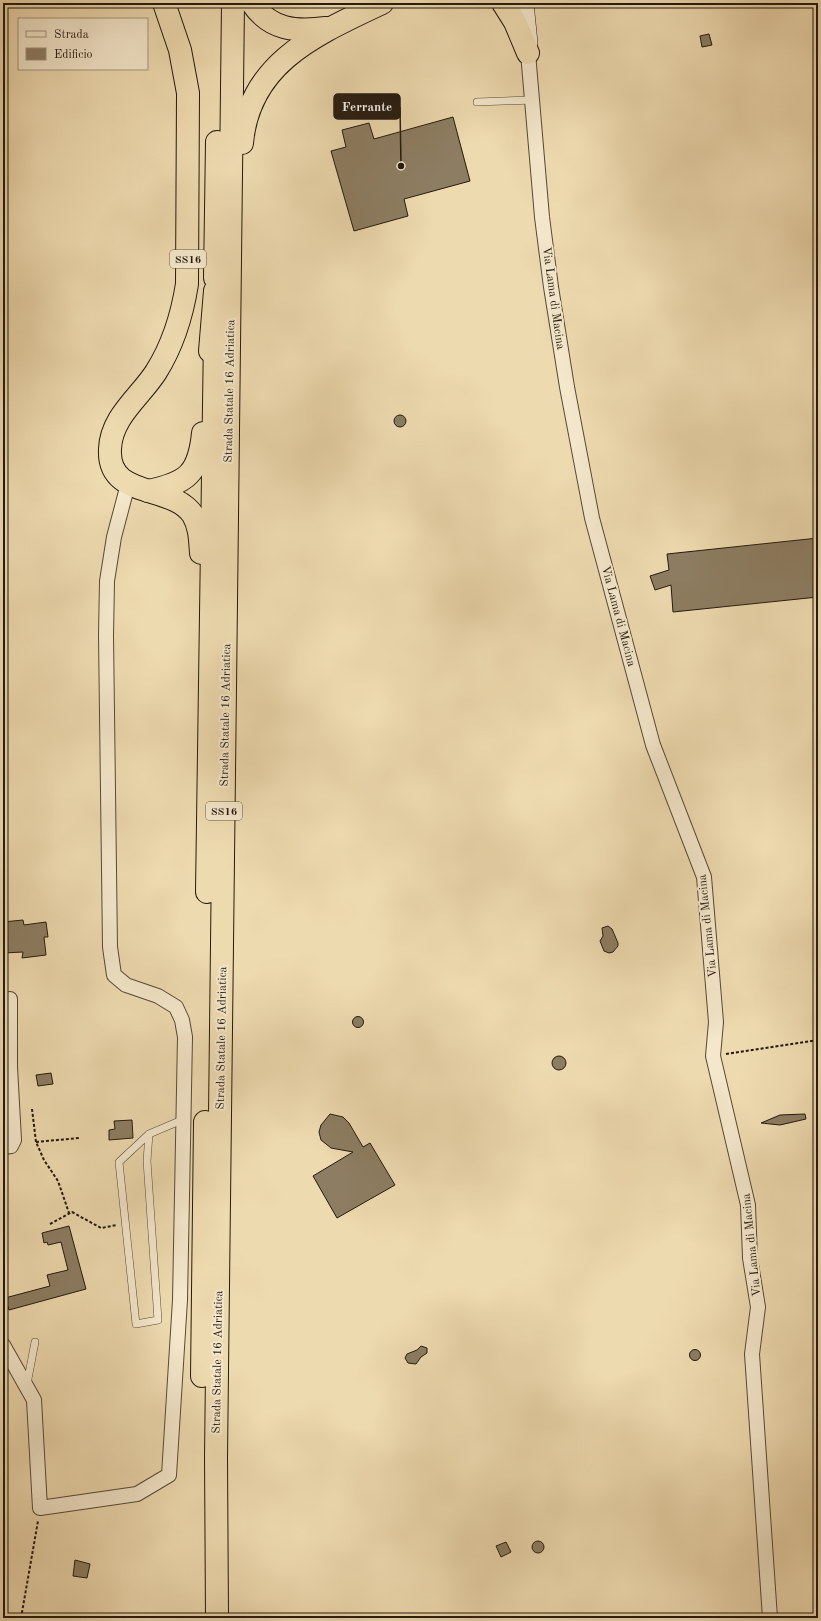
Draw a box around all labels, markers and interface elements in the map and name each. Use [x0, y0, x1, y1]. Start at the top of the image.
legend [18, 18, 148, 70]
text: Strada [54, 29, 89, 41]
text: Edificio [54, 49, 93, 61]
callout: Ferrante [334, 94, 400, 119]
text: Ferrante [342, 101, 392, 114]
street label: Via Lama di Macina [540, 246, 566, 350]
road number: SS16 [170, 250, 206, 268]
street label: Strada Statale 16 Adriatica [223, 319, 237, 463]
street label: Via Lama di Macina [599, 565, 637, 668]
street label: Strada Statale 16 Adriatica [219, 643, 233, 787]
road number: SS16 [206, 802, 242, 820]
street label: Via Lama di Macina [697, 874, 719, 978]
street label: Strada Statale 16 Adriatica [215, 966, 229, 1110]
street label: Via Lama di Macina [741, 1193, 763, 1297]
street label: Strada Statale 16 Adriatica [211, 1290, 225, 1434]

